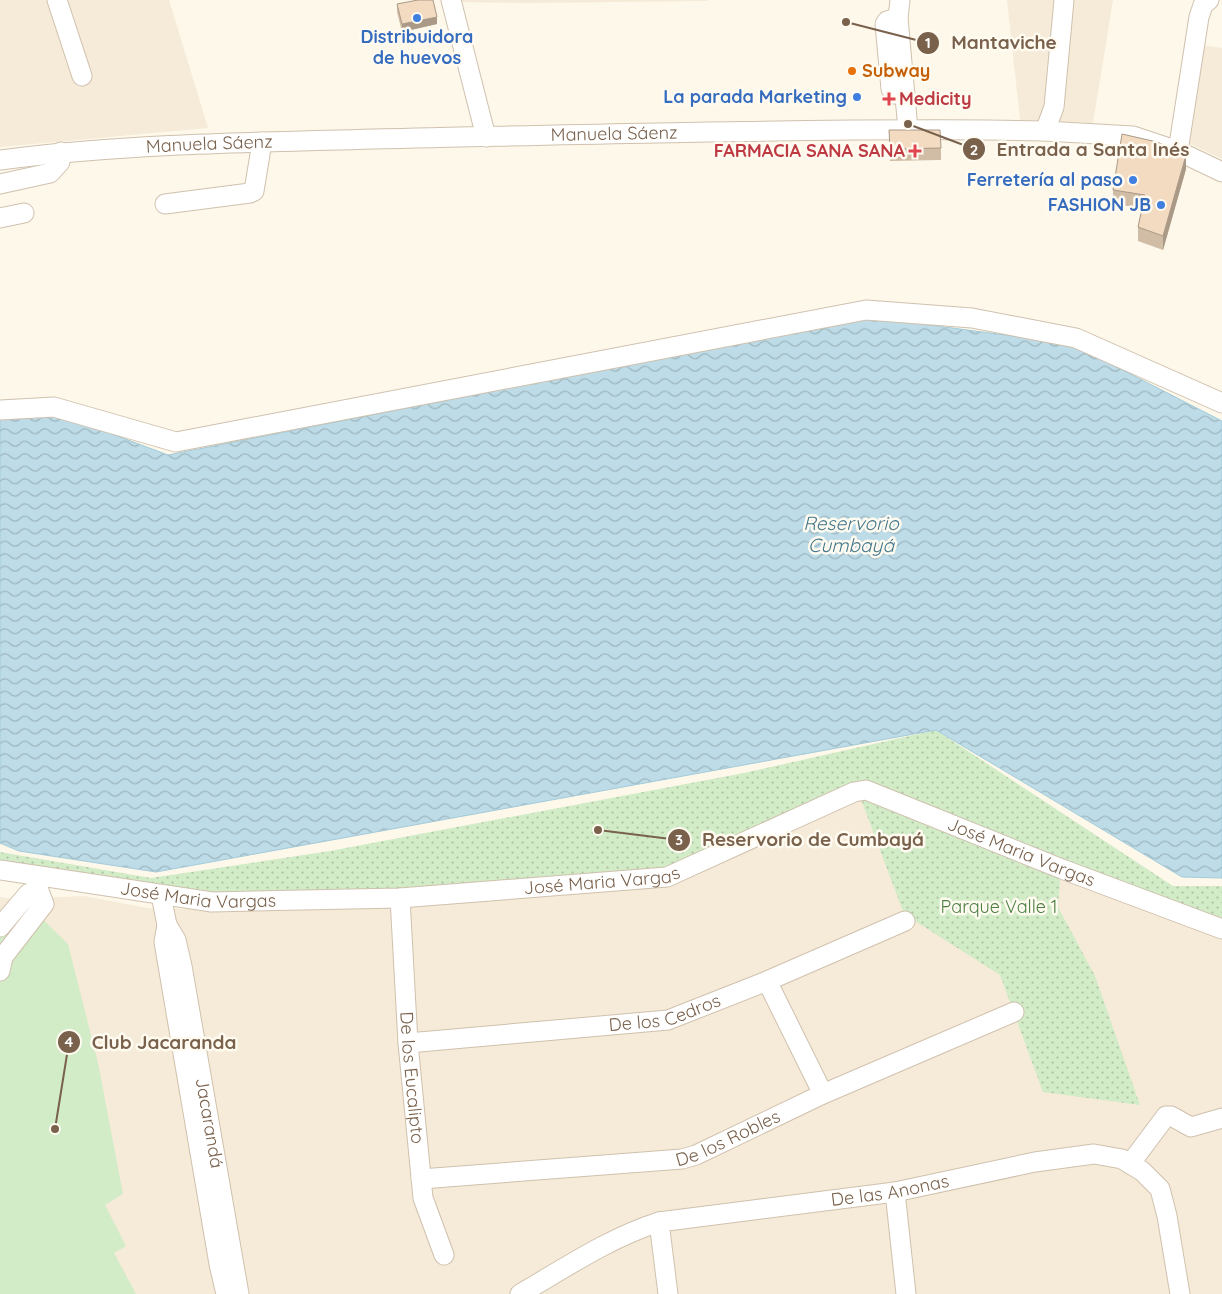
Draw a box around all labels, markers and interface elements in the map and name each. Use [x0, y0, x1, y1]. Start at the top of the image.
marker: Distribuidora de huevos [411, 12, 423, 24]
place label: Distribuidora de huevos [361, 25, 473, 69]
callout: Mantaviche [916, 26, 1066, 60]
text: Mantaviche [951, 30, 1057, 54]
text: 1 [925, 33, 931, 52]
place label: Subway [862, 59, 930, 82]
marker: Subway [846, 65, 858, 77]
place label: La parada Marketing [663, 85, 847, 108]
place label: Medicity [899, 87, 971, 110]
marker: La parada Marketing [851, 91, 863, 103]
marker: Medicity [883, 93, 895, 105]
street label: Manuela Sáenz [550, 121, 678, 146]
street label: Manuela Sáenz [145, 130, 273, 158]
callout: Entrada a Santa Inés [961, 132, 1199, 166]
text: Entrada a Santa Inés [997, 137, 1189, 161]
place label: FARMACIA SANA SANA [714, 139, 905, 162]
text: 2 [970, 140, 978, 159]
marker: FARMACIA SANA SANA [909, 145, 921, 157]
place label: Ferretería al paso [967, 168, 1123, 191]
marker: Ferretería al paso [1127, 174, 1139, 186]
place label: FASHION JB [1048, 193, 1151, 216]
marker: FASHION JB [1155, 199, 1167, 211]
water label: Reservorio Cumbayá [803, 511, 900, 557]
street label: José Maria Vargas [944, 812, 1098, 891]
callout: Reservorio de Cumbayá [667, 823, 934, 857]
text: Reservorio de Cumbayá [702, 827, 924, 851]
text: 3 [675, 830, 683, 849]
street label: José Maria Vargas [523, 861, 684, 899]
street label: José Maria Vargas [118, 876, 276, 913]
park label: Parque Valle 1 [941, 895, 1057, 918]
street label: De los Cedros [608, 988, 724, 1036]
street label: De los Eucalipto [395, 1011, 430, 1145]
callout: Club Jacaranda [56, 1025, 246, 1059]
text: Club Jacaranda [92, 1030, 236, 1054]
text: 4 [65, 1032, 74, 1051]
street label: Jacarandá [191, 1076, 229, 1170]
street label: De los Robles [673, 1104, 784, 1171]
street label: De las Anonas [830, 1169, 951, 1211]

